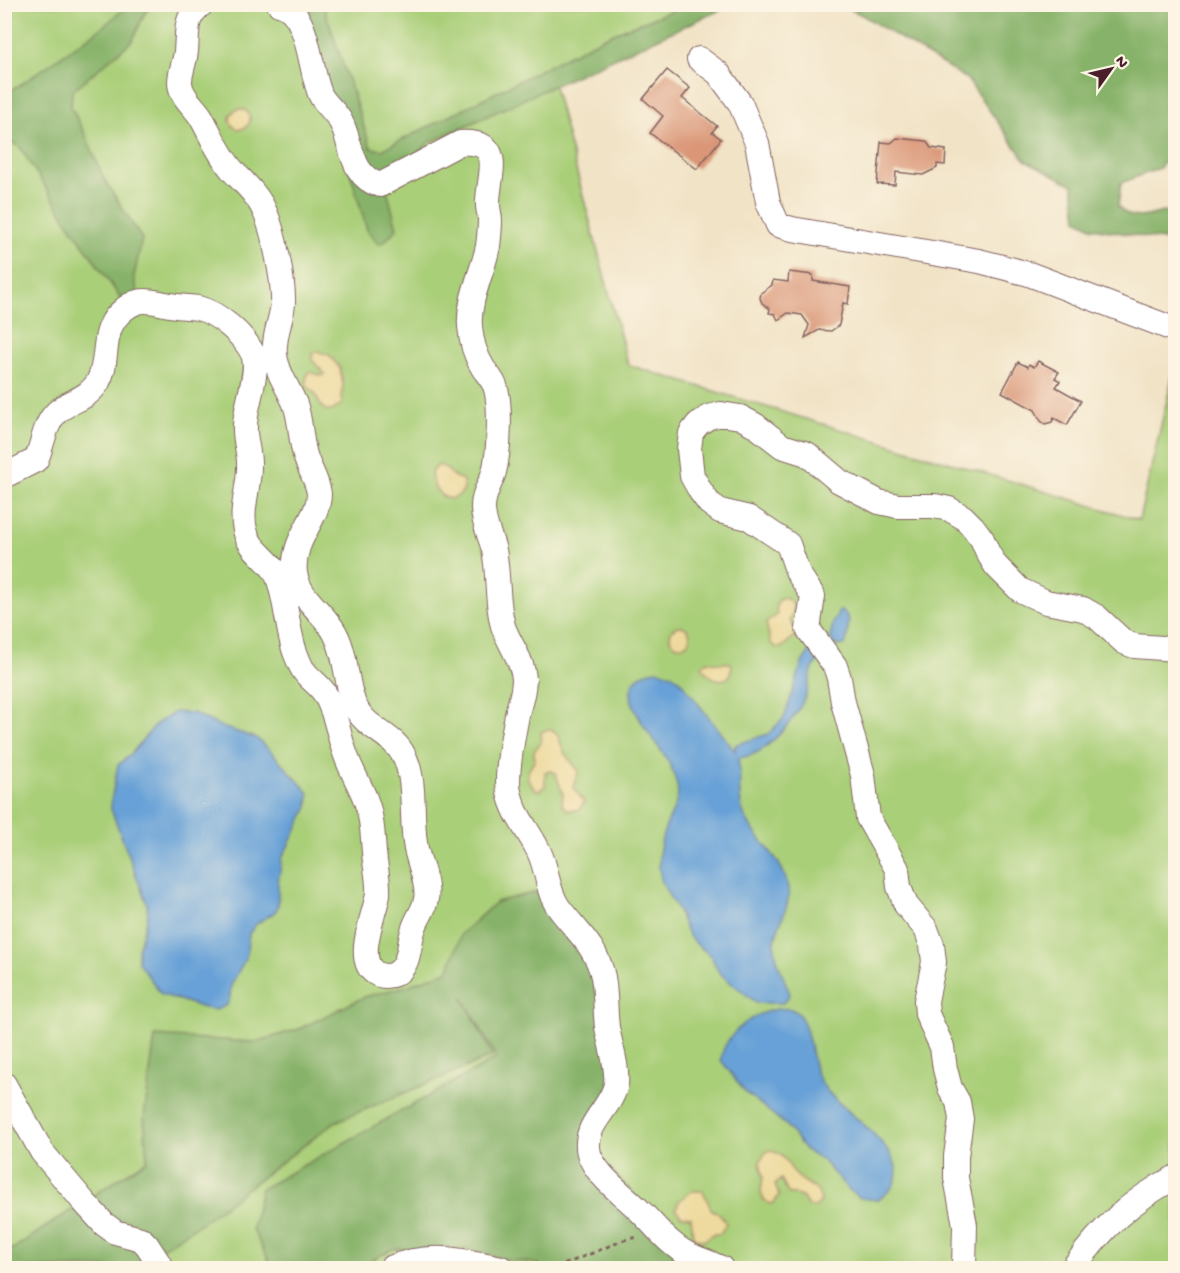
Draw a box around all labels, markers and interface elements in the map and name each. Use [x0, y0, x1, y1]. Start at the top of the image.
north arrow [1081, 39, 1141, 99]
text: N [1110, 53, 1132, 73]

